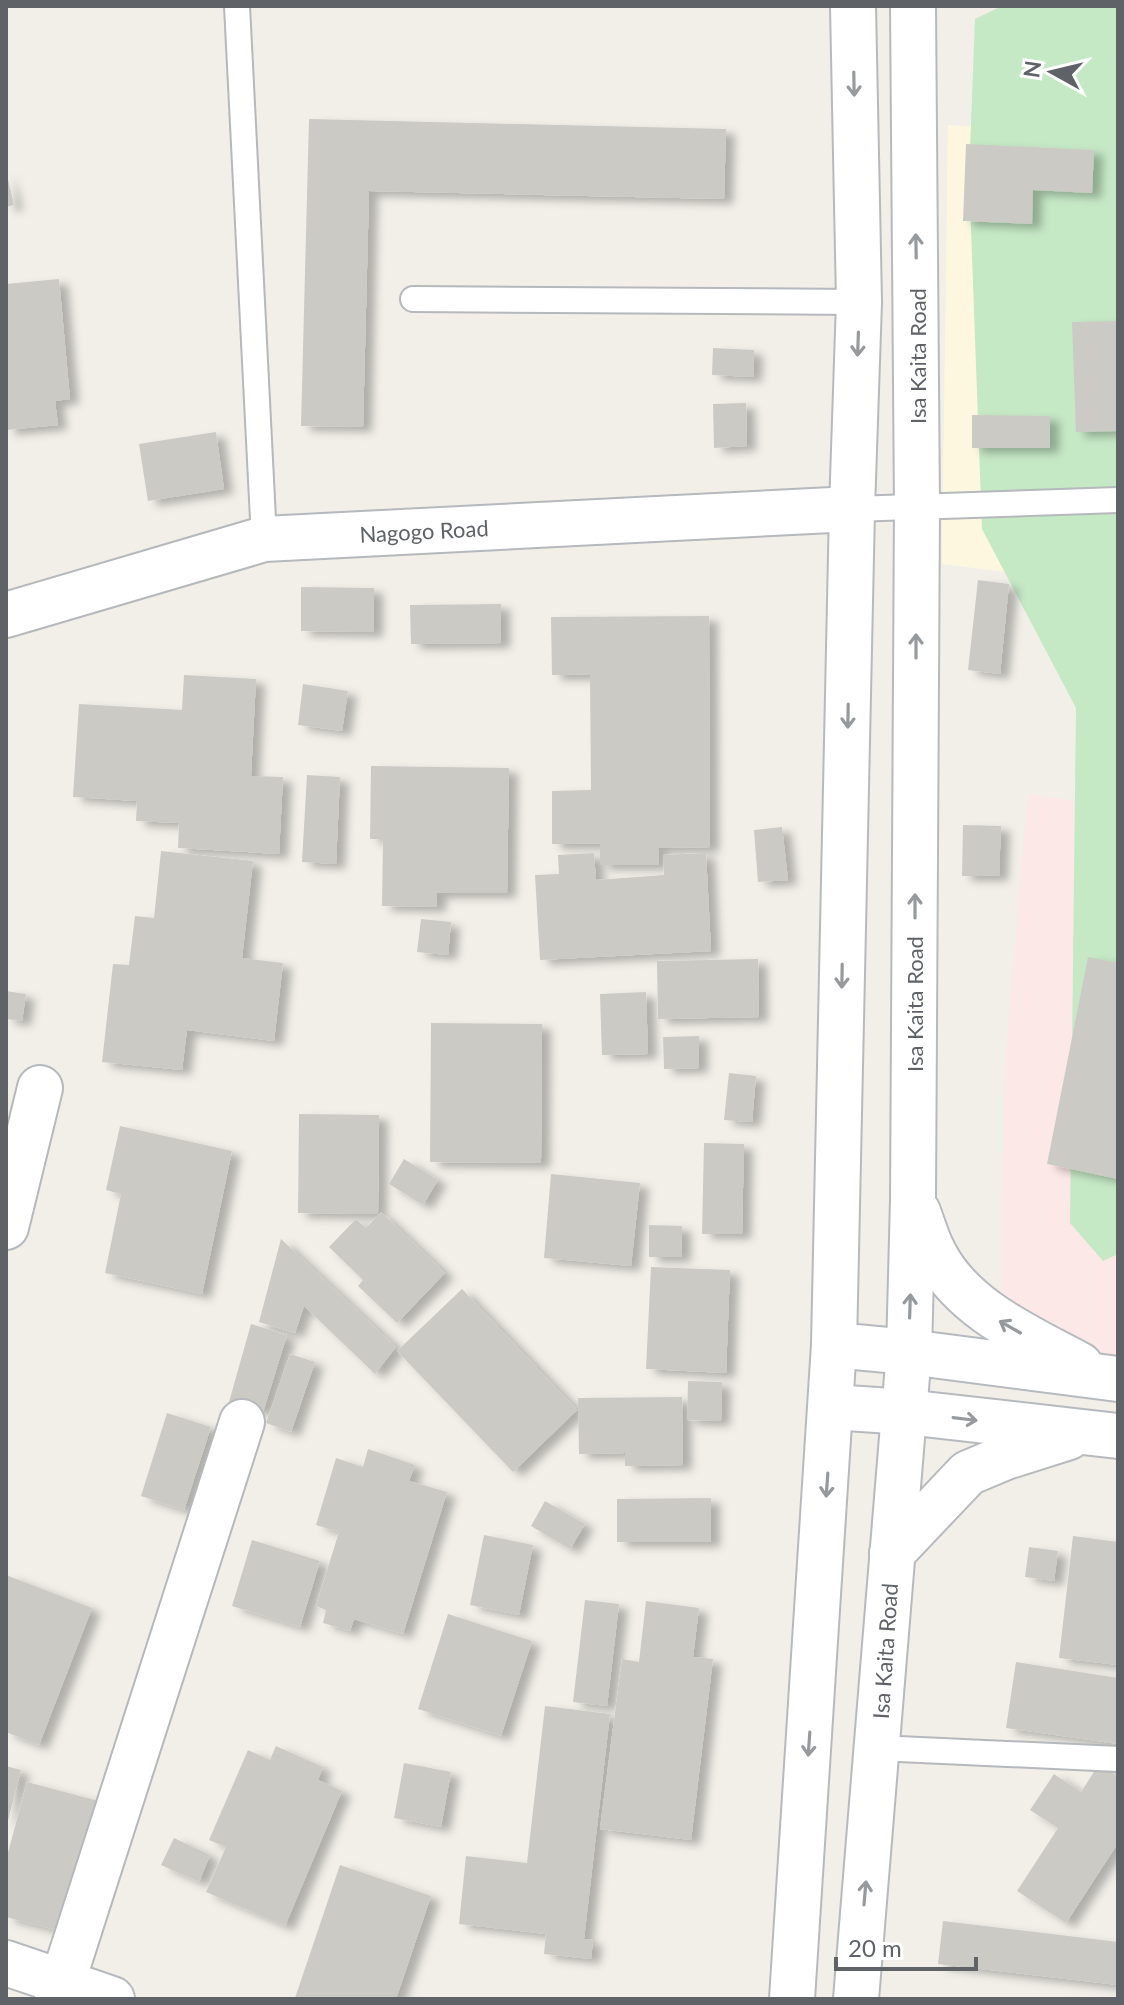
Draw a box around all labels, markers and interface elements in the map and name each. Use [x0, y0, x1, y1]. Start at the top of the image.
north arrow [1012, 32, 1092, 112]
text: N [1017, 59, 1046, 79]
one-way arrow [847, 70, 862, 97]
one-way arrow [908, 233, 924, 260]
street label: Isa Kaita Road [904, 288, 931, 424]
one-way arrow [850, 330, 865, 357]
street label: Nagogo Road [359, 514, 489, 548]
one-way arrow [908, 633, 924, 660]
one-way arrow [840, 702, 855, 729]
one-way arrow [907, 893, 923, 920]
street label: Isa Kaita Road [901, 936, 928, 1072]
one-way arrow [834, 962, 850, 989]
one-way arrow [903, 1293, 918, 1320]
one-way arrow [999, 1319, 1022, 1335]
one-way arrow [952, 1412, 977, 1427]
one-way arrow [819, 1471, 834, 1498]
street label: Isa Kaita Road [867, 1582, 903, 1720]
one-way arrow [801, 1730, 816, 1757]
one-way arrow [858, 1880, 873, 1907]
scale bar [836, 1921, 976, 1971]
text: 20 m [848, 1933, 902, 1962]

